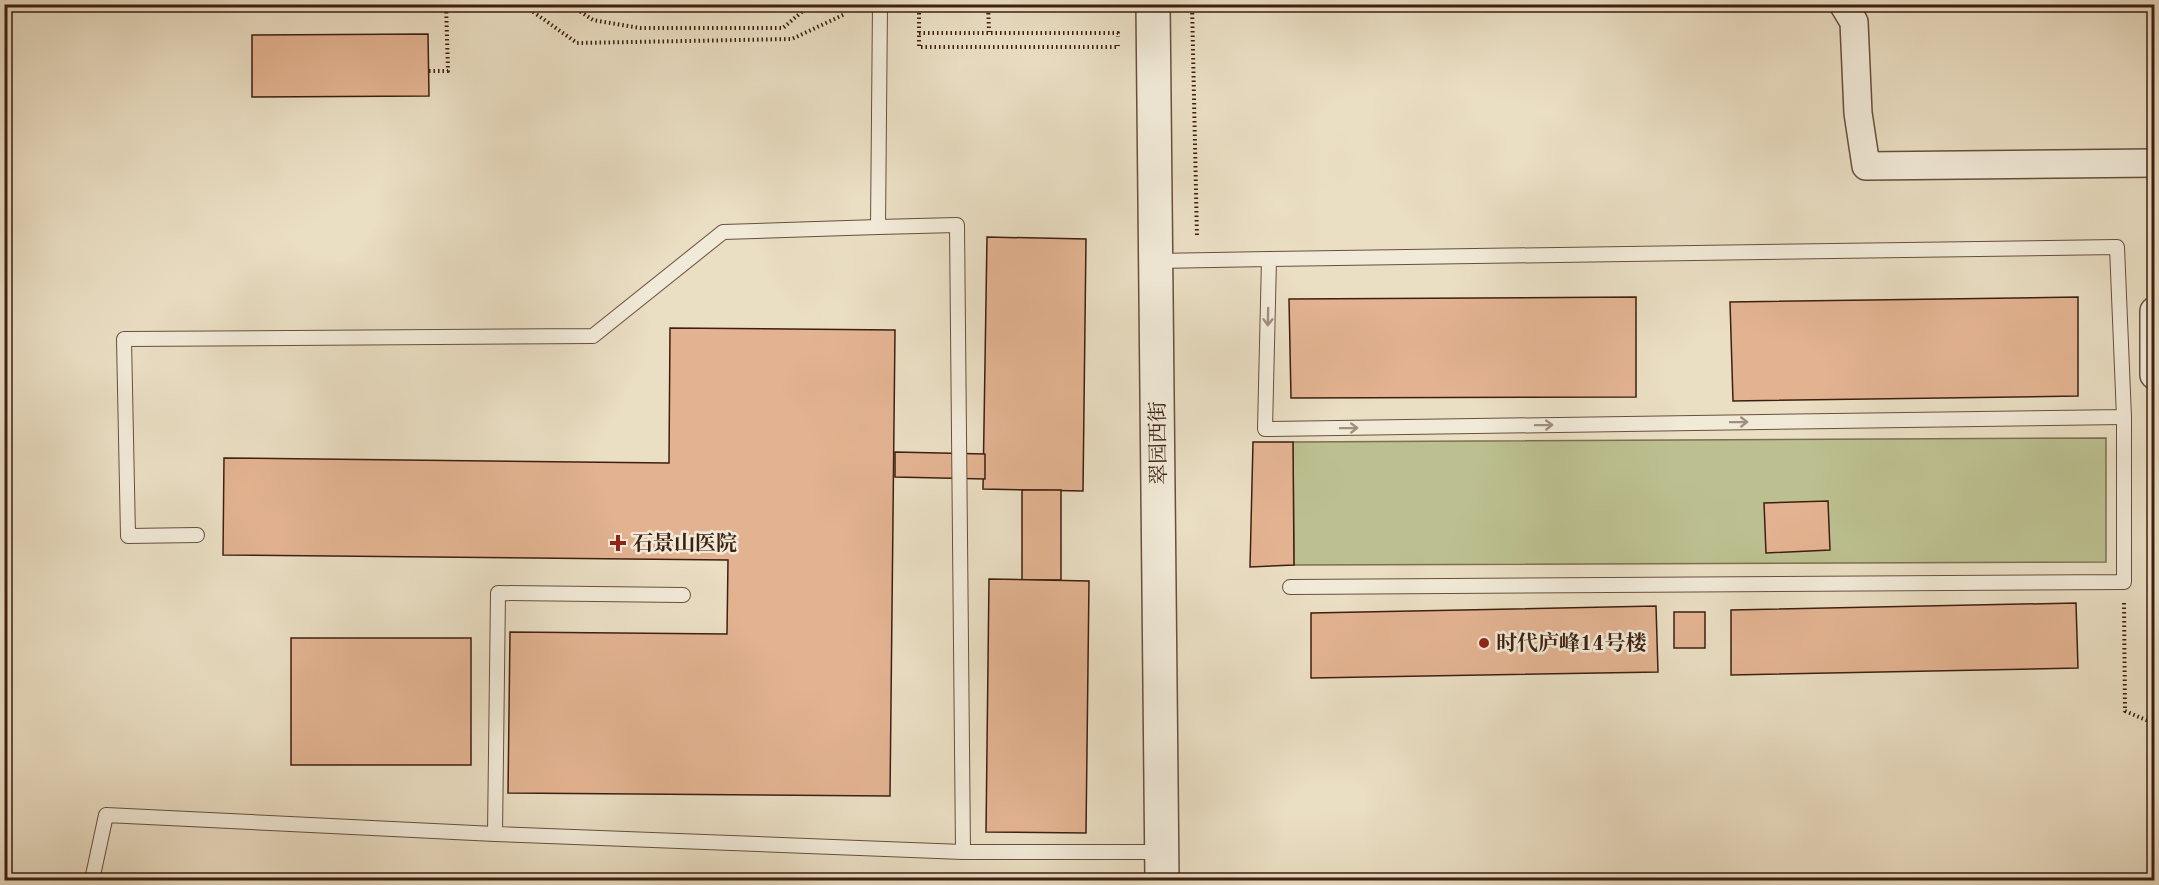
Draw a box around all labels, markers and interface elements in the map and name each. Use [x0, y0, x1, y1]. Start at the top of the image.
one-way arrow [1262, 307, 1273, 327]
street label: 翠园西街 [1146, 401, 1171, 485]
one-way arrow [1728, 416, 1748, 428]
one-way arrow [1533, 419, 1553, 431]
one-way arrow [1338, 422, 1358, 434]
place label: 石景山医院 [632, 532, 737, 555]
marker: 石景山医院 [609, 534, 627, 552]
place label: 时代庐峰14号楼 [1496, 631, 1646, 655]
marker: 时代庐峰14号楼 [1477, 636, 1491, 650]

